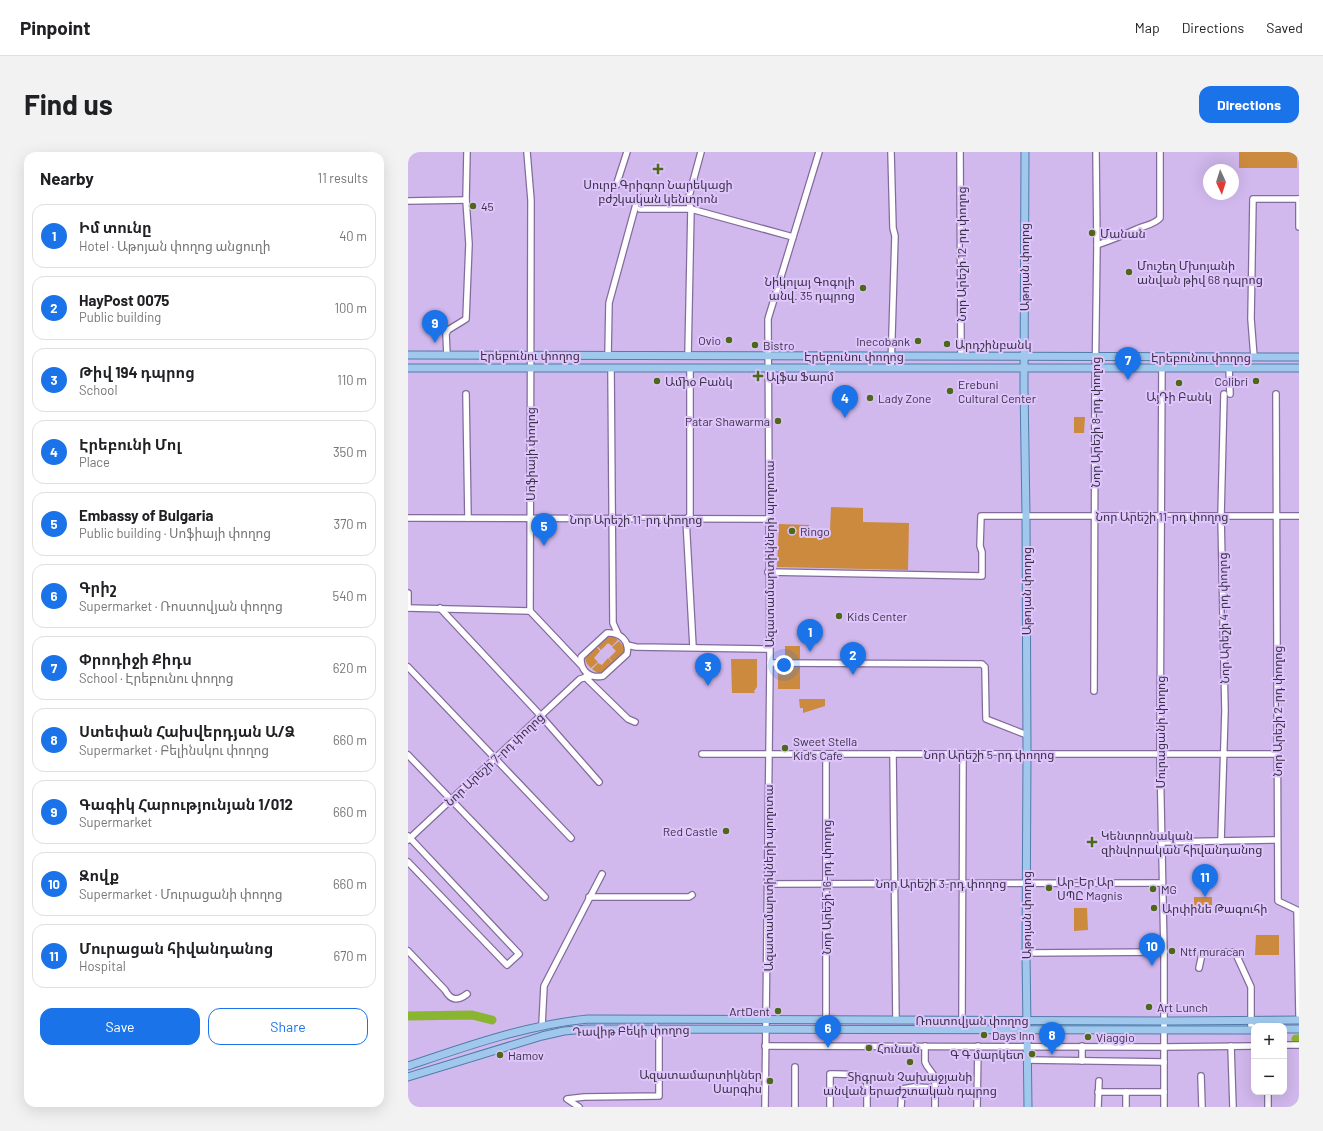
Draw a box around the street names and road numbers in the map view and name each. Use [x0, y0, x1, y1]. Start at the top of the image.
street label: Նոր Արեշի 12-րդ փողոց [954, 186, 969, 322]
street label: Աթոյան փողոց [1017, 223, 1032, 311]
street label: Էրեբունու փողոց [480, 348, 580, 363]
street label: Էրեբունու փողոց [804, 349, 904, 364]
street label: Էրեբունու փողոց [1151, 350, 1251, 365]
street label: Նոր Արեշի 8-րդ փողոց [1088, 357, 1103, 487]
street label: Սոֆիայի փողոց [523, 407, 538, 501]
street label: Ազատամարտիկների պողոտա [762, 461, 777, 647]
street label: Նոր Արեշի 11-րդ փողոց [1095, 509, 1229, 524]
street label: Նոր Արեշի 11-րդ փողոց [569, 512, 703, 527]
street label: Աթոյան փողոց [1019, 547, 1034, 635]
street label: Նոր Արեշի 4-րդ փողոց [1215, 552, 1232, 684]
street label: Նոր Արեշի 2-րդ փողոց [1270, 645, 1285, 777]
street label: Մուրացանի փողոց [1153, 676, 1168, 788]
street label: Նոր Արեշի 7-րդ փողոց [442, 709, 547, 809]
street label: Նոր Արեշի 5-րդ փողոց [924, 747, 1054, 762]
street label: Ազատամարտիկների պողոտա [761, 785, 776, 971]
street label: Նոր Արեշի 16-րդ փողոց [819, 819, 834, 955]
street label: Աթոյան փողոց [1019, 871, 1034, 959]
street label: Նոր Արեշի 3-րդ փողոց [876, 876, 1006, 891]
street label: Ռոստովյան փողոց [915, 1013, 1029, 1028]
street label: Դավիթ Բեկի փողոց [572, 1022, 690, 1039]

